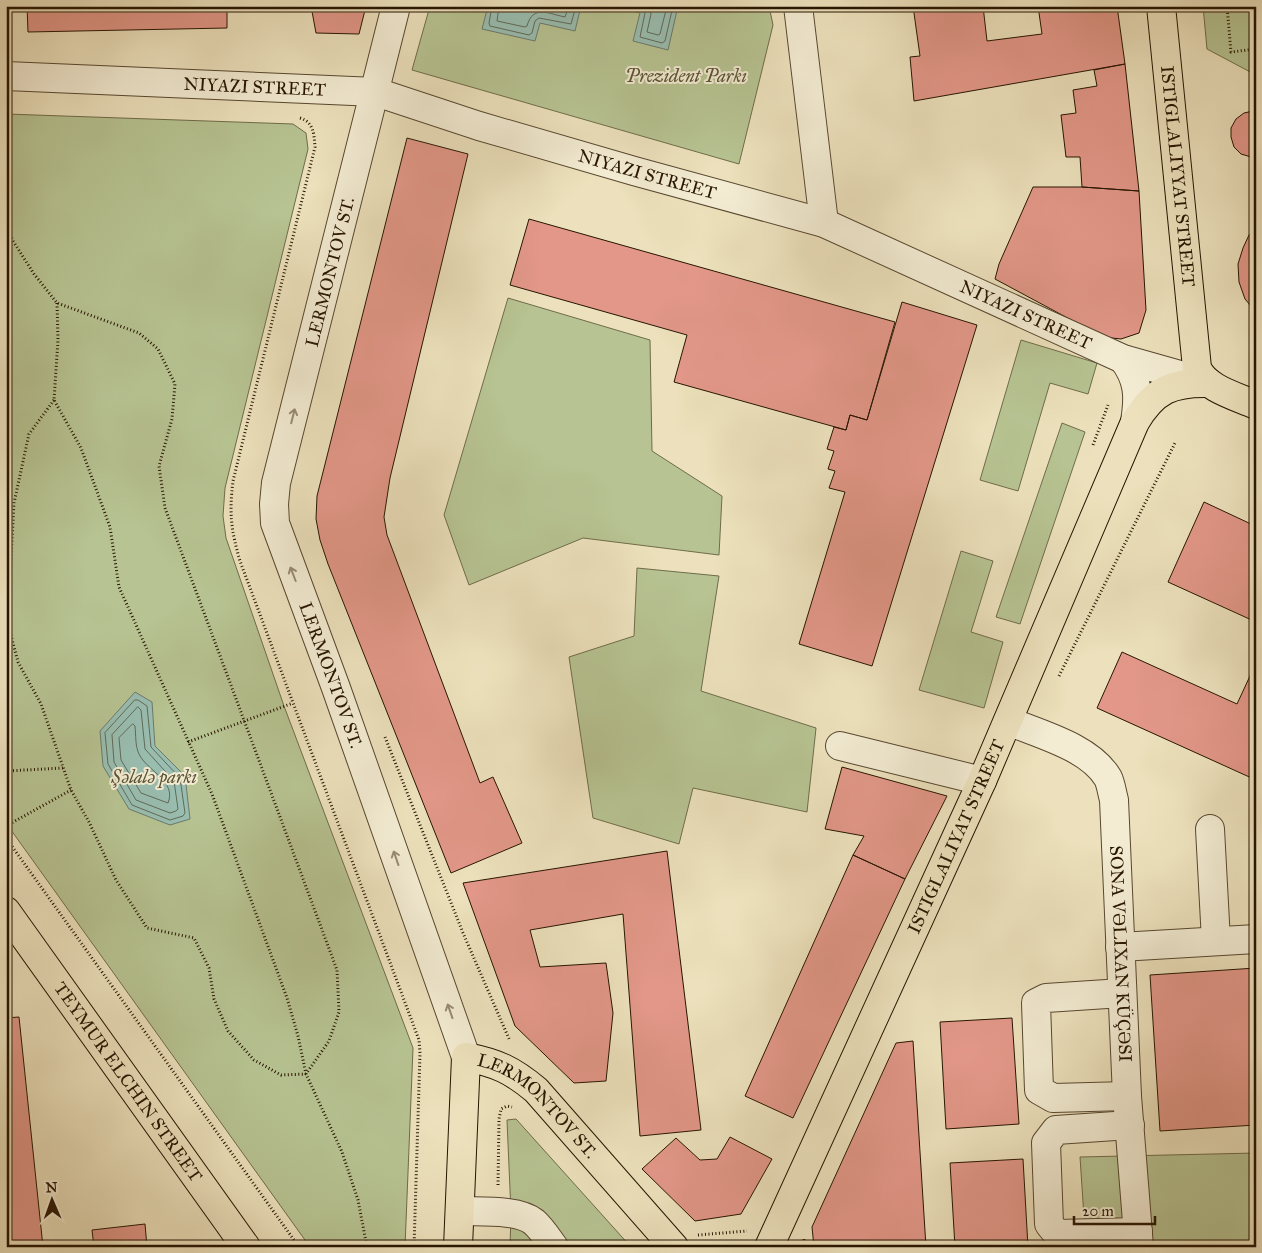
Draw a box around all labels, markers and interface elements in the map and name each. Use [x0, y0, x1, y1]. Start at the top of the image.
street label: ISTIGLALIYYAT STREET [1156, 64, 1200, 288]
park label: Prezident Parkı [625, 65, 747, 87]
street label: NIYAZI STREET [183, 73, 326, 101]
street label: NIYAZI STREET [576, 144, 719, 204]
street label: LERMONTOV ST. [301, 195, 359, 349]
street label: NIYAZI STREET [956, 275, 1095, 354]
one-way arrow [289, 409, 298, 425]
one-way arrow [288, 566, 297, 582]
street label: LERMONTOV ST. [294, 599, 367, 751]
street label: ISTIGLALIYAT STREET [903, 736, 1009, 937]
park label: Şəlalə parkı [110, 766, 197, 789]
street label: SONA VƏLIXAN KÜÇƏSI [1105, 845, 1137, 1063]
one-way arrow [391, 851, 400, 866]
street label: TEYMUR ELCHIN STREET [49, 978, 207, 1186]
one-way arrow [445, 1004, 454, 1019]
street label: LERMONTOV ST. [475, 1049, 602, 1163]
north arrow [28, 1176, 78, 1226]
text: N [45, 1179, 58, 1196]
scale bar [1074, 1193, 1156, 1225]
text: 20 m [1082, 1202, 1114, 1220]

